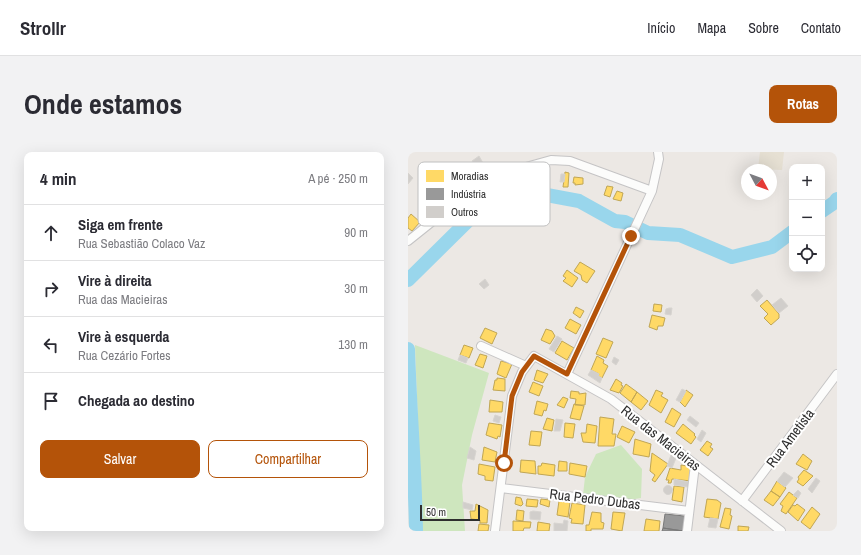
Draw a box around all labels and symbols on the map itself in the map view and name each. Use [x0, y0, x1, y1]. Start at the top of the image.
legend [418, 162, 550, 226]
north arrow [741, 164, 777, 200]
text: Moradias [451, 169, 489, 183]
text: Indústria [451, 187, 486, 201]
text: Outros [451, 205, 479, 219]
route end [622, 227, 640, 245]
street label: Rua das Macieiras [617, 401, 705, 475]
street label: Rua Ametista [762, 405, 818, 471]
route start [495, 454, 513, 472]
street label: Rua Pedro Dubas [549, 485, 642, 514]
scale bar [420, 503, 480, 522]

